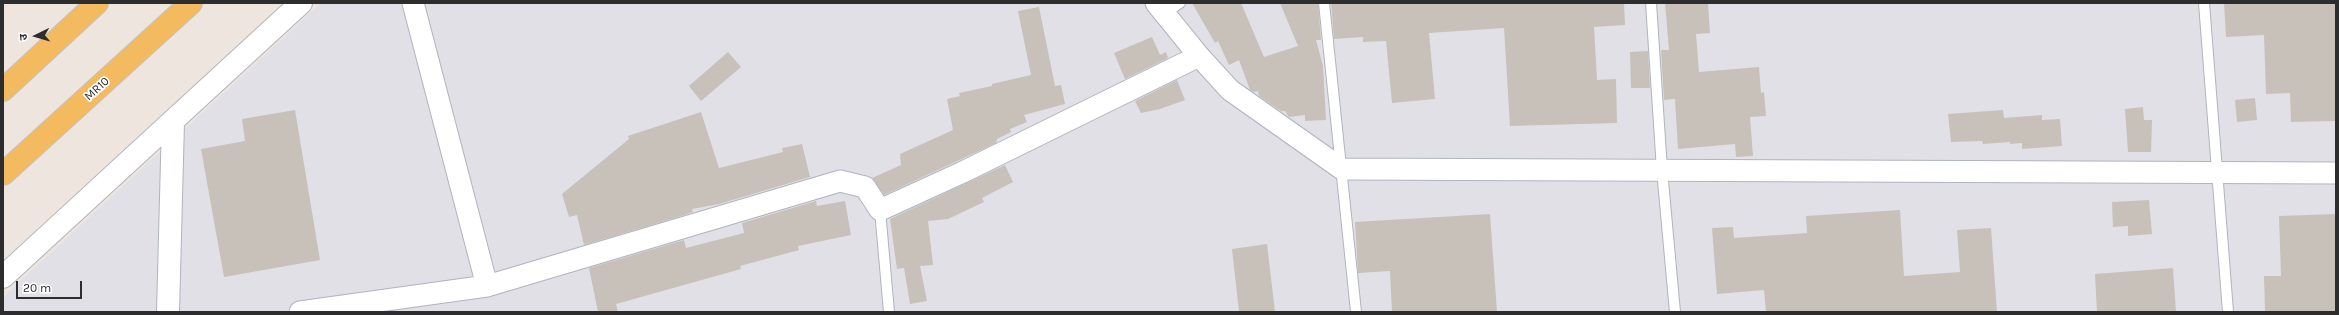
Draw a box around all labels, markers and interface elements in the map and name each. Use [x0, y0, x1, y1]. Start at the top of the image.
north arrow [16, 16, 56, 56]
text: उ [17, 33, 30, 41]
street label: MR10 [82, 74, 112, 104]
scale bar [18, 273, 84, 299]
text: 20 m [23, 281, 51, 295]

